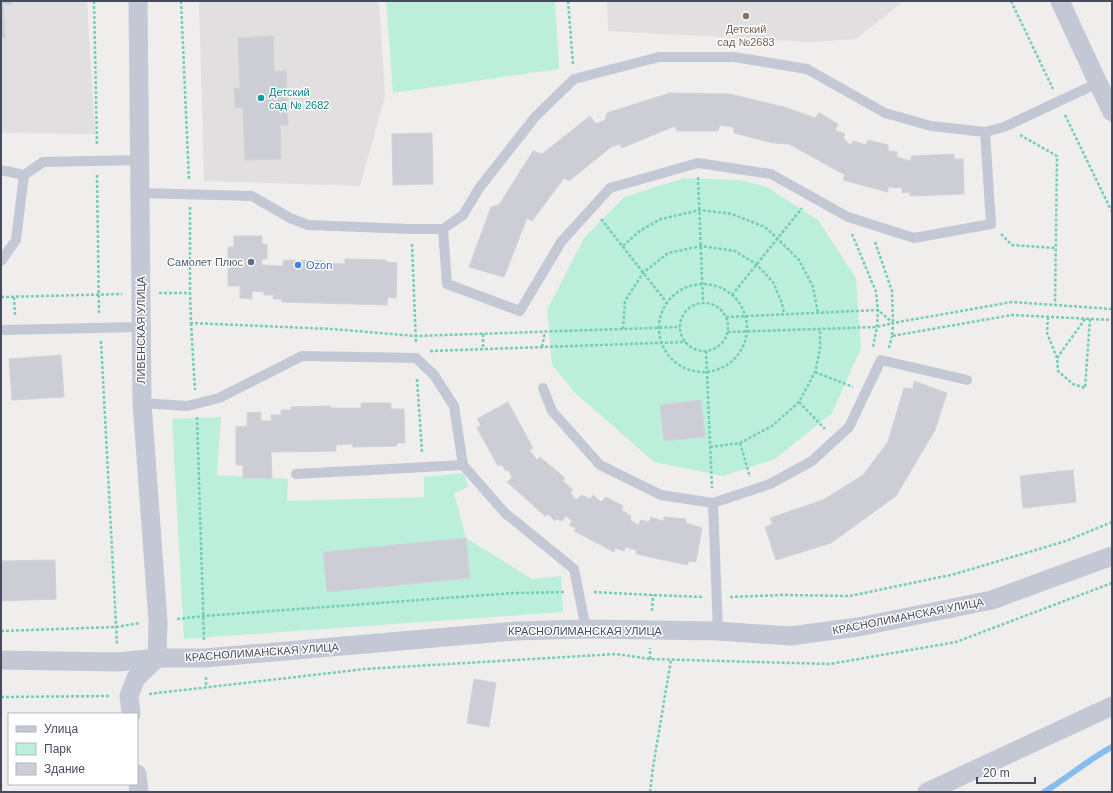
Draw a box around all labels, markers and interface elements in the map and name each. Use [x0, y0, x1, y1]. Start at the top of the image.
marker: Детский сад №2683 [741, 11, 751, 21]
place label: Детский сад №2683 [717, 23, 775, 48]
place label: Детский сад № 2682 [269, 86, 329, 111]
marker: Детский сад № 2682 [256, 93, 266, 103]
place label: Самолет Плюс [167, 256, 243, 268]
marker: Самолет Плюс [246, 257, 256, 267]
place label: Ozon [306, 259, 332, 271]
marker: Ozon [293, 260, 303, 270]
street label: ЛИВЕНСКАЯ УЛИЦА [135, 276, 147, 384]
street label: КРАСНОЛИМАНСКАЯ УЛИЦА [831, 595, 985, 637]
street label: КРАСНОЛИМАНСКАЯ УЛИЦА [508, 625, 663, 637]
street label: КРАСНОЛИМАНСКАЯ УЛИЦА [185, 641, 340, 663]
legend [8, 713, 138, 785]
text: Улица [44, 722, 78, 736]
text: Парк [44, 742, 72, 756]
scale bar [977, 759, 1035, 785]
text: Здание [44, 762, 85, 776]
text: 20 m [983, 766, 1010, 780]

